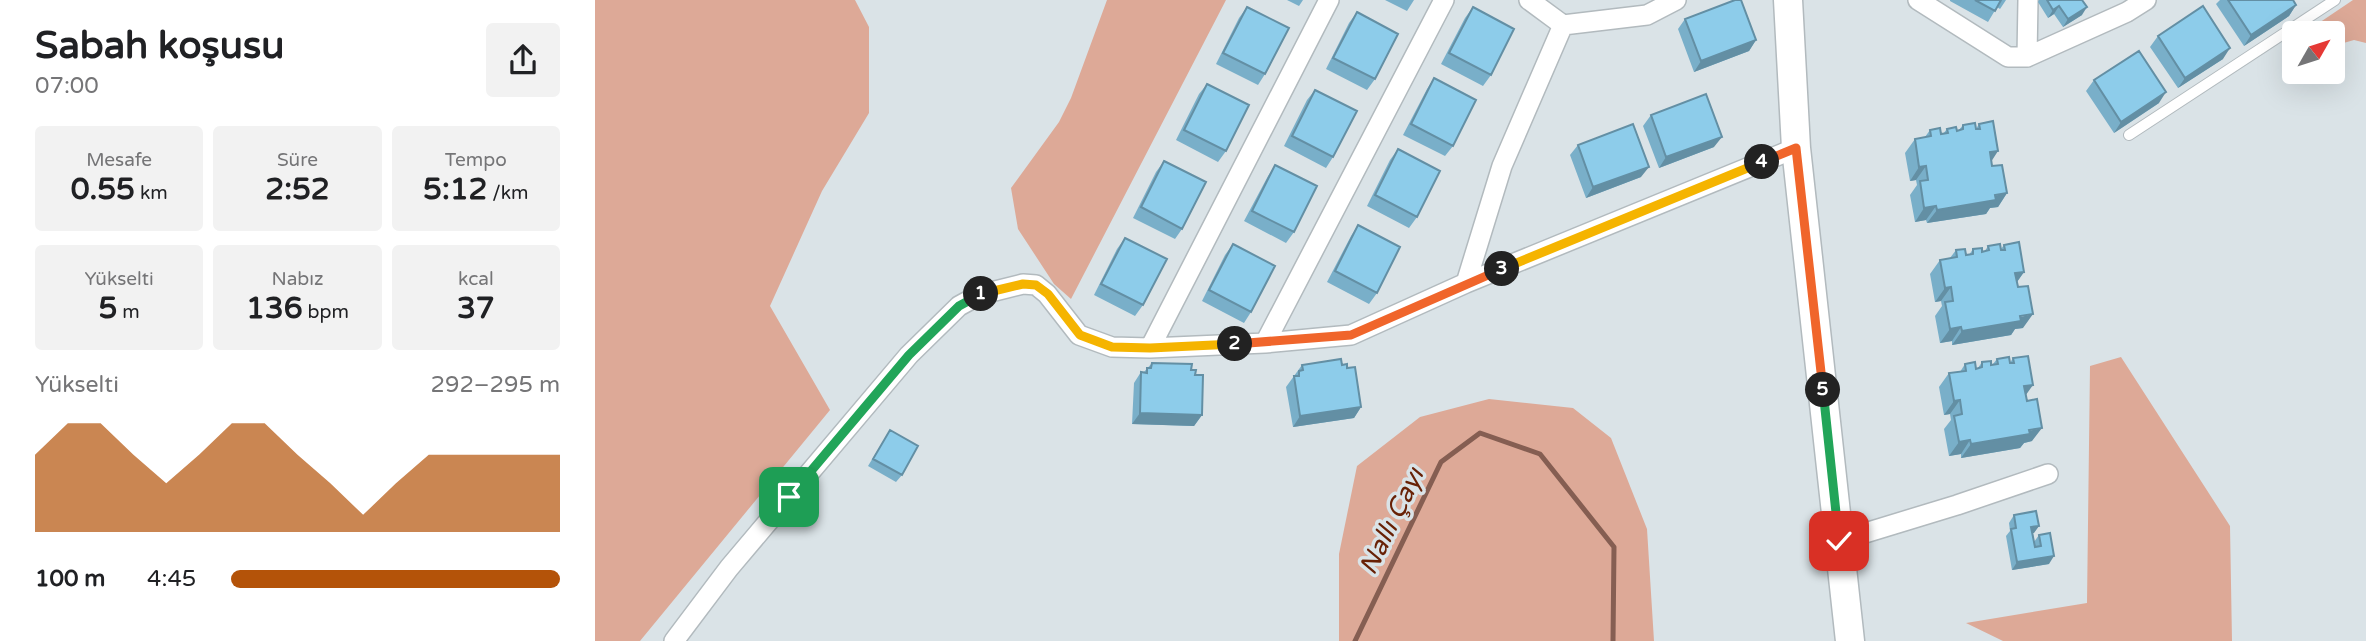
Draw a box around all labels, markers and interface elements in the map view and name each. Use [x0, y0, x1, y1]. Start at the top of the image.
north arrow [2282, 21, 2345, 84]
map controls [2282, 21, 2345, 84]
text: Sabah koşusu [35, 23, 284, 69]
button: share [486, 23, 560, 97]
text: 07:00 [35, 72, 99, 100]
pin: 4 [1745, 144, 1779, 180]
text: Mesafe [86, 149, 152, 171]
text: Süre [277, 149, 318, 171]
text: Tempo [445, 149, 507, 171]
text: 4 [1756, 150, 1767, 172]
text: 0.55 [71, 171, 135, 208]
text: 2:52 [265, 171, 330, 208]
text: 5:12 [423, 171, 487, 208]
text: km [135, 182, 168, 204]
text: /km [487, 182, 529, 204]
pin: 3 [1485, 252, 1520, 286]
text: 3 [1496, 257, 1507, 279]
text: Yükselti [85, 268, 154, 290]
text: Nabız [271, 268, 324, 290]
text: kcal [458, 268, 494, 290]
pin: 1 [963, 276, 999, 312]
text: 1 [975, 282, 986, 304]
text: 5 [99, 290, 117, 327]
text: 136 [246, 290, 303, 327]
text: 37 [457, 290, 495, 327]
text: m [117, 301, 140, 323]
text: bpm [303, 301, 349, 323]
pin: 2 [1217, 326, 1253, 362]
text: 2 [1229, 332, 1240, 354]
text: Yükselti [35, 371, 119, 399]
text: 292–295 m [431, 371, 560, 399]
pin: 5 [1805, 372, 1841, 408]
text: 5 [1817, 378, 1828, 400]
water label: Nallı Çayı [1352, 462, 1431, 579]
pin [759, 467, 819, 527]
icon: arrive [770, 478, 808, 516]
pin [1809, 511, 1869, 571]
icon: check [1820, 522, 1858, 560]
text: 100 m [35, 565, 105, 593]
text: 4:45 [147, 565, 196, 593]

